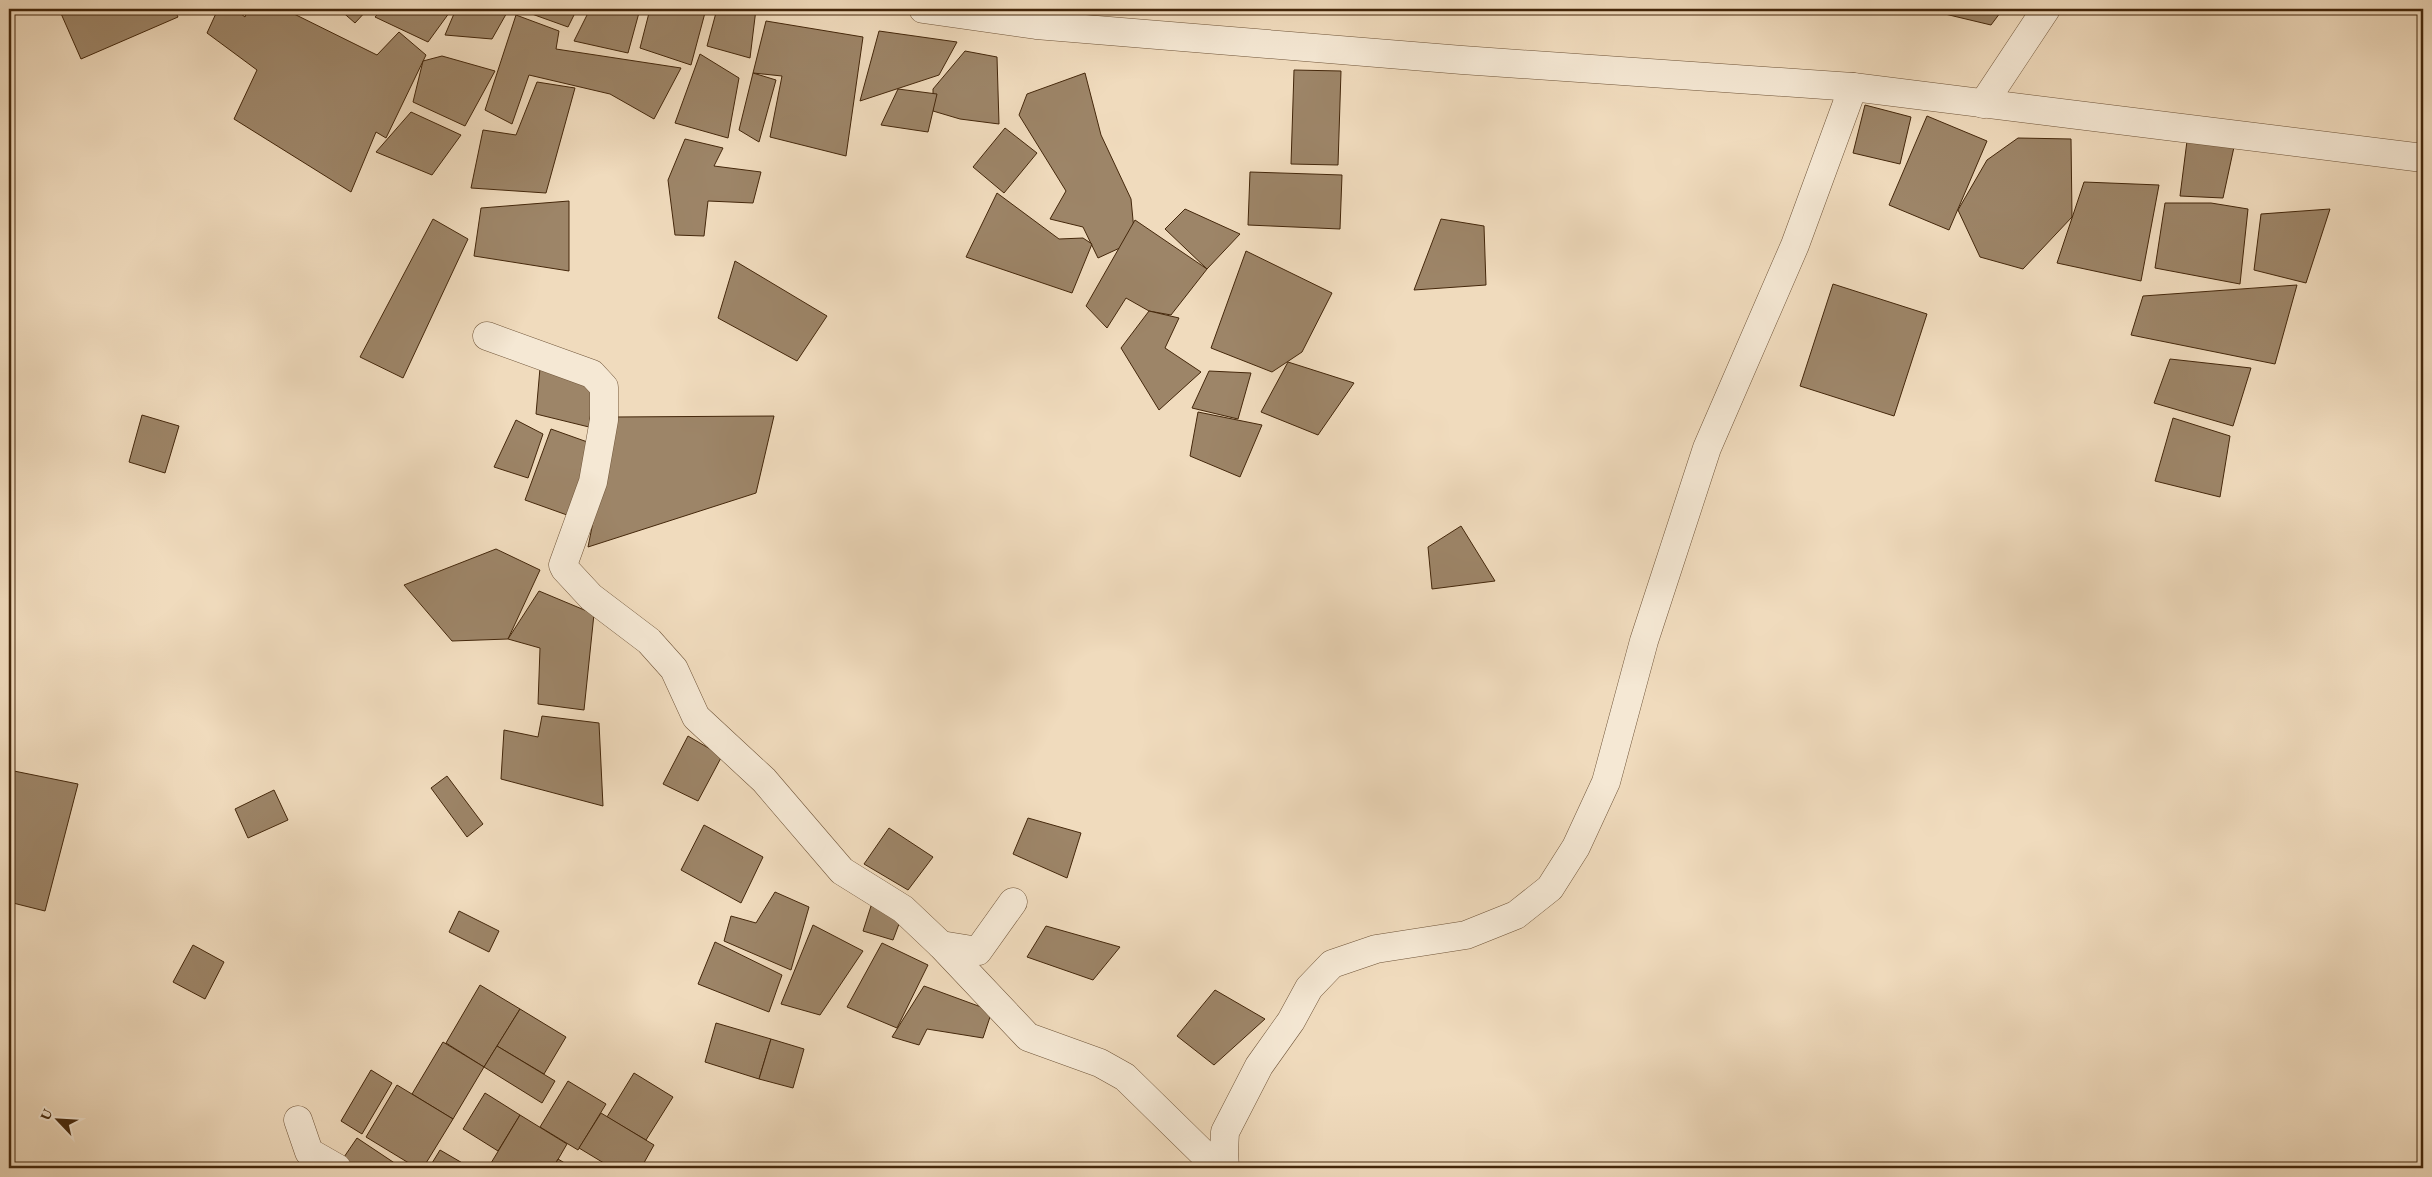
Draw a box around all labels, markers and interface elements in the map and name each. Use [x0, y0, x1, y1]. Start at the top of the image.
north arrow [32, 1094, 82, 1144]
text: U [36, 1105, 57, 1123]

